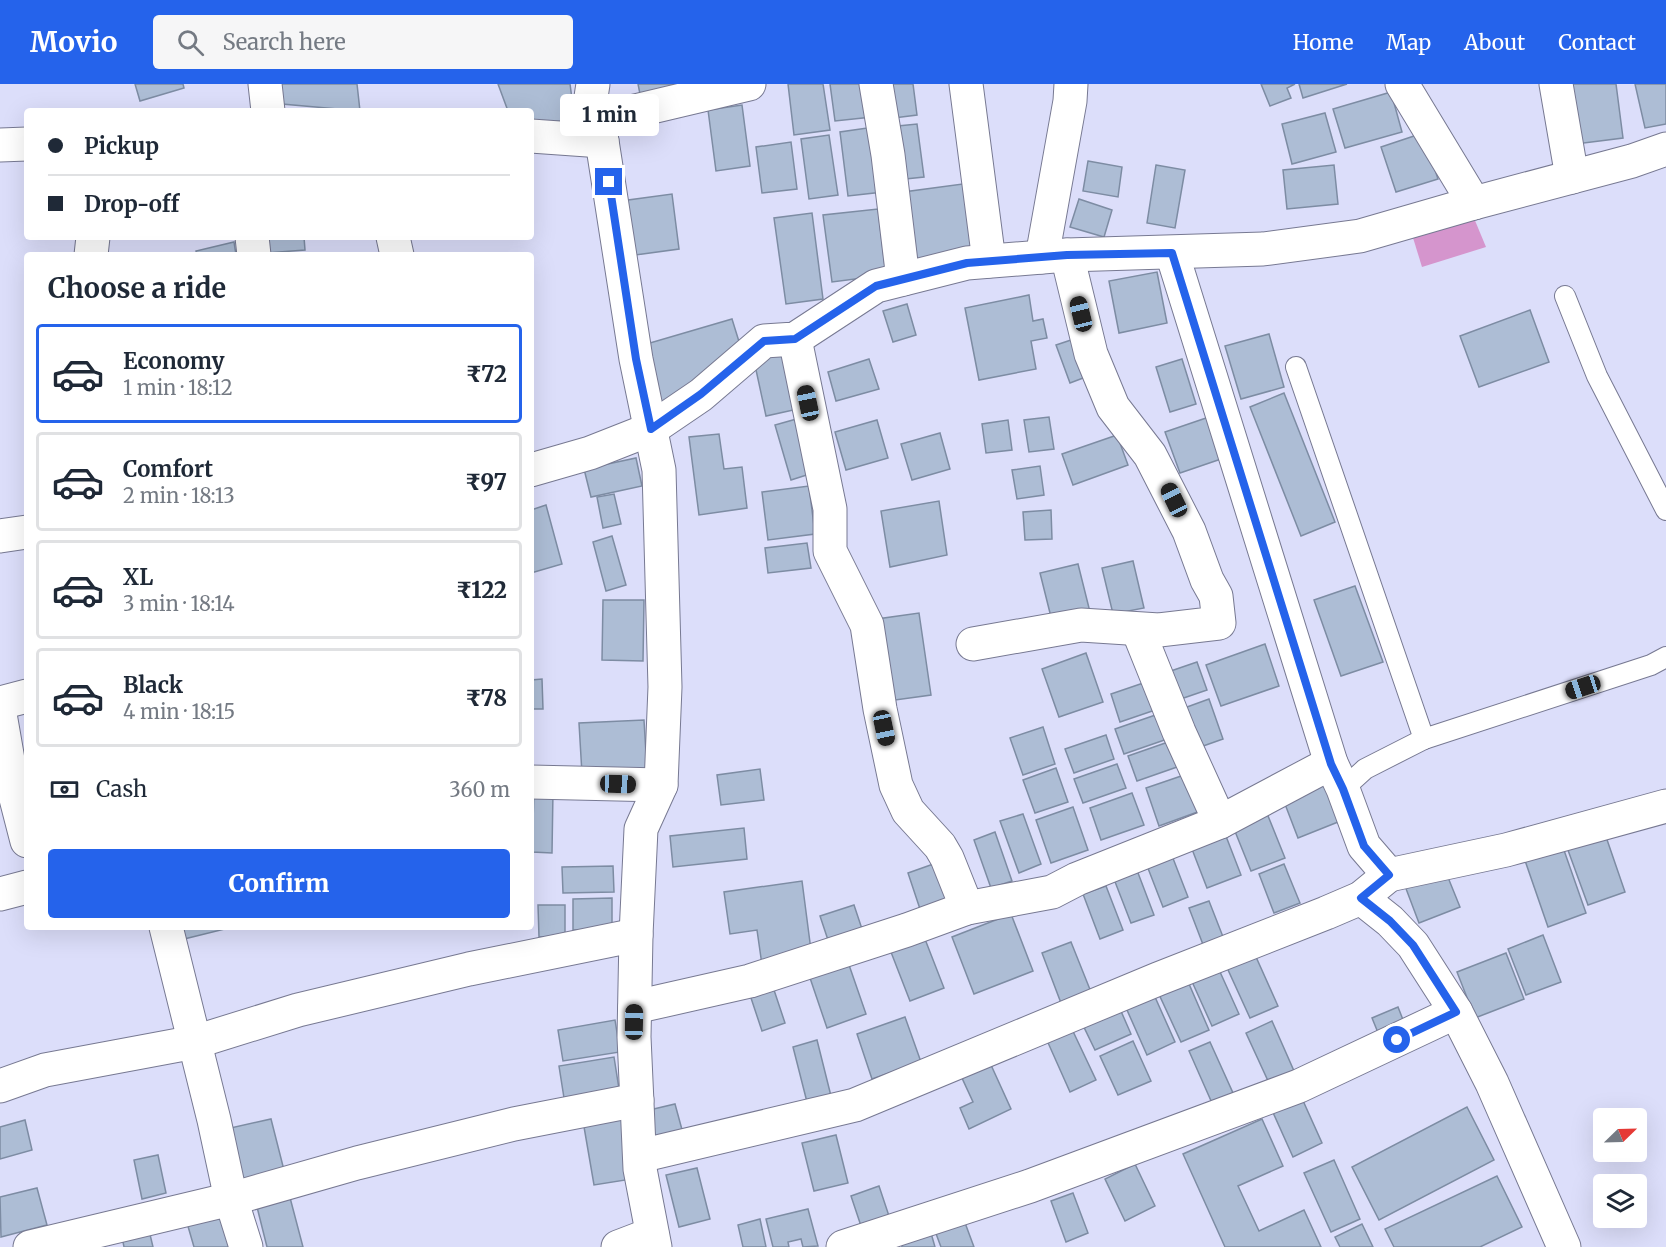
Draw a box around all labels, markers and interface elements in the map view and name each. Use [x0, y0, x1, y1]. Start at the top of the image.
search box [153, 15, 573, 69]
text: Movio [30, 24, 117, 60]
icon: search [174, 26, 207, 59]
text: Search here [222, 28, 346, 56]
text: Home [1293, 29, 1353, 56]
text: Map [1386, 29, 1431, 56]
text: About [1464, 29, 1525, 56]
text: Contact [1558, 29, 1636, 56]
callout: 1 min [560, 95, 658, 137]
text: 1 min [582, 102, 637, 127]
text: Pickup [84, 132, 159, 160]
route end [595, 168, 622, 195]
text: Drop-off [84, 190, 179, 218]
text: Choose a ride [48, 271, 226, 305]
car [1068, 294, 1094, 334]
icon: car [51, 347, 105, 401]
text: Economy [123, 347, 224, 375]
text: ₹72 [466, 360, 507, 388]
text: 1 min · 18:12 [123, 375, 233, 400]
car [795, 384, 821, 422]
icon: car [51, 455, 105, 509]
text: Comfort [123, 455, 213, 483]
text: ₹97 [465, 468, 507, 496]
car [1158, 480, 1190, 520]
text: 2 min · 18:13 [123, 483, 235, 508]
icon: car [51, 563, 105, 617]
text: XL [123, 563, 153, 591]
text: ₹122 [456, 576, 507, 604]
text: 3 min · 18:14 [123, 591, 235, 616]
icon: car [51, 671, 105, 725]
text: Black [123, 671, 183, 699]
car [1563, 673, 1603, 701]
text: ₹78 [465, 684, 507, 712]
text: 4 min · 18:15 [123, 699, 235, 724]
car [871, 709, 897, 747]
icon: cash [48, 773, 81, 806]
car [600, 774, 636, 794]
text: Cash [96, 775, 147, 803]
text: 360 m [449, 777, 510, 802]
button: Confirm [48, 849, 510, 918]
car [625, 1004, 643, 1040]
route start [1383, 1026, 1410, 1053]
north arrow [1593, 1108, 1647, 1162]
map controls [1593, 1108, 1647, 1228]
button: layers [1593, 1174, 1647, 1228]

